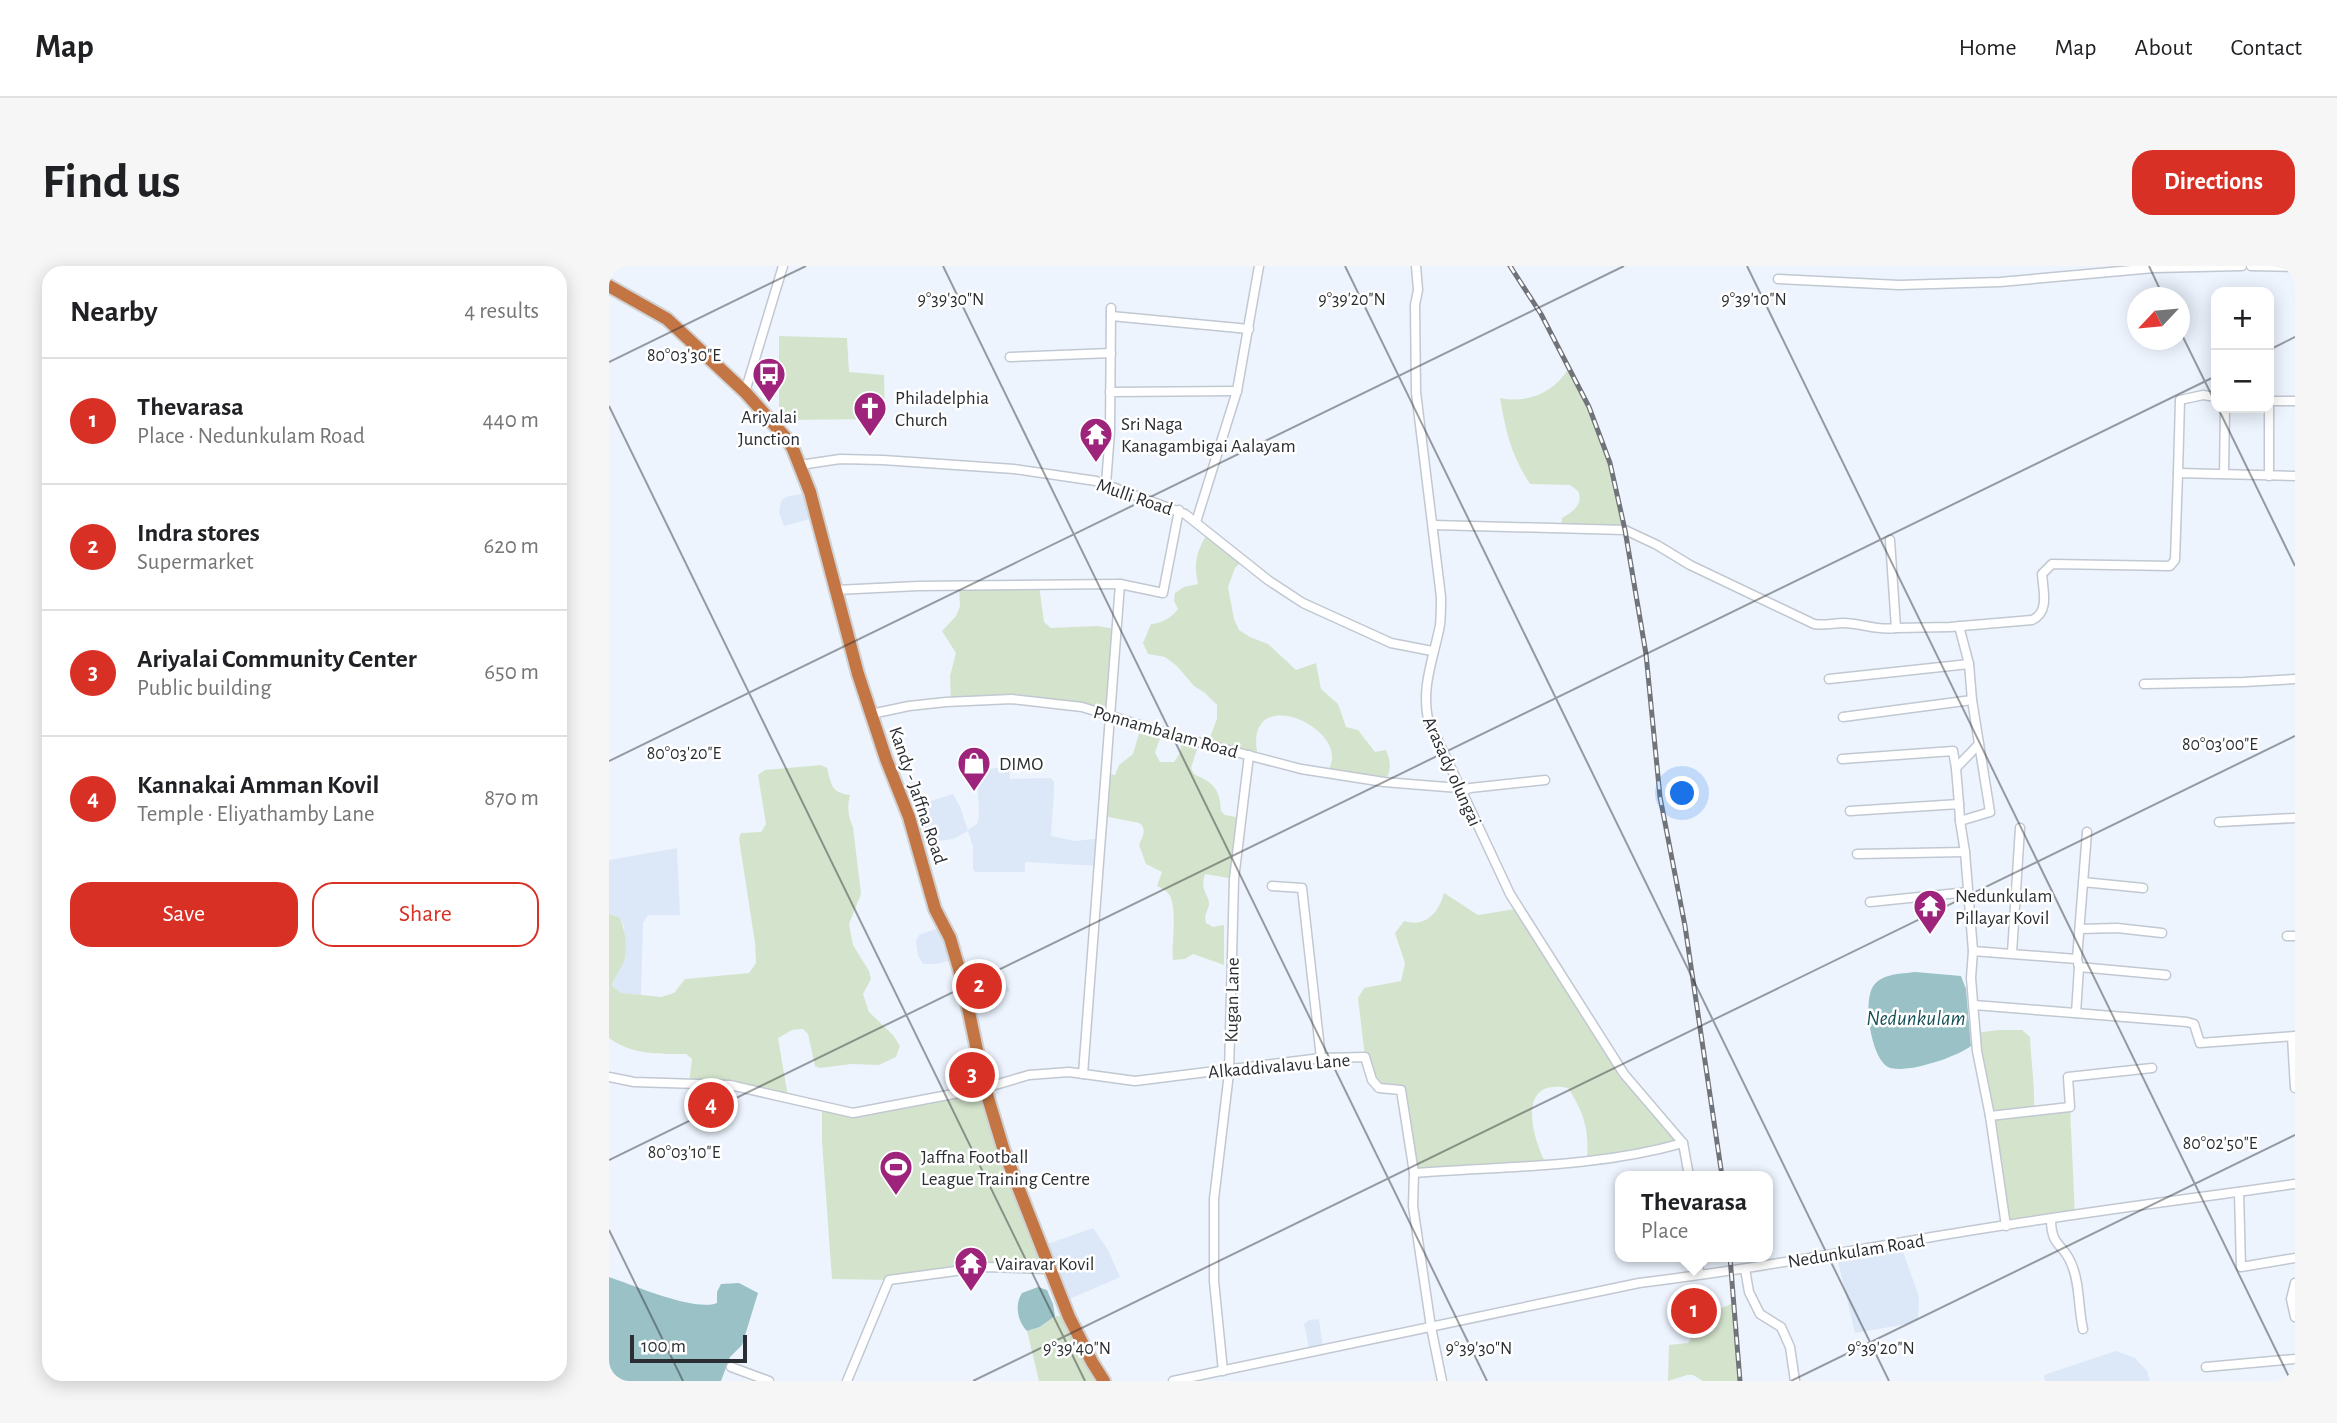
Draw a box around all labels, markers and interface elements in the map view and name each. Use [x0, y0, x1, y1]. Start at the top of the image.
text: Map [35, 31, 94, 64]
text: Home [1959, 36, 2017, 60]
text: Map [2055, 36, 2097, 60]
text: About [2135, 36, 2192, 60]
text: Contact [2230, 36, 2302, 60]
button: Directions [2132, 150, 2295, 215]
text: Find us [42, 158, 181, 207]
north arrow [2127, 287, 2190, 350]
map controls [2211, 287, 2274, 413]
button: + [2211, 287, 2274, 350]
text: 9°39'30"N [918, 291, 984, 309]
text: 9°39'20"N [1318, 291, 1386, 309]
text: 9°39'10"N [1721, 291, 1787, 309]
text: Nearby [70, 297, 158, 327]
text: 4 results [464, 300, 539, 323]
text: 80°03'30"E [647, 347, 721, 365]
button: − [2211, 350, 2274, 413]
bus stop icon: Ariyalai Junction [750, 355, 788, 404]
church icon: Philadelphia Church [851, 389, 889, 438]
place label: Philadelphia Church [895, 389, 989, 430]
text: Thevarasa [137, 394, 244, 420]
place label: Ariyalai Junction [738, 408, 800, 449]
text: 1 [89, 409, 97, 432]
text: 440 m [483, 409, 539, 432]
temple icon: Sri Naga Kanagambigai Aalayam [1077, 415, 1115, 464]
place label: Sri Naga Kanagambigai Aalayam [1121, 415, 1296, 456]
text: Place · Nedunkulam Road [137, 425, 365, 448]
street label: Mulli Road [1094, 476, 1175, 519]
text: Indra stores [137, 520, 260, 546]
text: 2 [88, 535, 98, 558]
text: 620 m [483, 535, 539, 558]
text: Supermarket [137, 551, 254, 574]
text: Ariyalai Community Center [137, 646, 417, 672]
text: 3 [88, 661, 98, 684]
text: 650 m [484, 661, 539, 684]
text: Public building [137, 677, 271, 700]
street label: Ponnambalam Road [1091, 703, 1240, 762]
street label: Arasady olungai [1419, 714, 1484, 829]
street label: Kandy - Jaffna Road [885, 724, 950, 867]
text: 80°03'00"E [2182, 736, 2258, 754]
shop icon: DIMO [955, 744, 993, 793]
text: 80°03'20"E [647, 745, 722, 763]
place label: DIMO [999, 755, 1043, 774]
text: Kannakai Amman Kovil [137, 772, 379, 798]
your location [1665, 776, 1699, 810]
text: 4 [87, 787, 99, 810]
text: 870 m [484, 787, 539, 810]
text: Temple · Eliyathamby Lane [137, 803, 375, 826]
button: Save [70, 882, 298, 947]
button: Share [312, 882, 539, 947]
temple icon: Nedunkulam Pillayar Kovil [1911, 887, 1949, 936]
place label: Nedunkulam Pillayar Kovil [1955, 887, 2052, 928]
street label: Kugan Lane [1222, 957, 1243, 1043]
pin: 2 [956, 960, 1002, 1012]
water label: Nedunkulam [1866, 1008, 1966, 1029]
pin: 3 [949, 1049, 995, 1101]
street label: Alkaddivalavu Lane [1207, 1051, 1351, 1082]
pin: 4 [688, 1079, 734, 1131]
text: 80°02'50"E [2183, 1135, 2258, 1153]
text: 80°03'10"E [648, 1144, 721, 1162]
sports icon: Jaffna Football League Training Centre [877, 1148, 915, 1197]
place label: Jaffna Football League Training Centre [921, 1148, 1090, 1189]
popup [1615, 1171, 1773, 1262]
text: Thevarasa [1641, 1189, 1747, 1215]
text: Place [1641, 1220, 1688, 1243]
street label: Nedunkulam Road [1786, 1231, 1926, 1272]
temple icon: Vairavar Kovil [952, 1244, 990, 1293]
place label: Vairavar Kovil [995, 1255, 1094, 1274]
pin: 1 [1671, 1285, 1717, 1337]
scale bar [630, 1332, 747, 1364]
text: 100 m [641, 1337, 686, 1356]
text: 9°39'40"N [1043, 1340, 1111, 1358]
text: 9°39'30"N [1446, 1340, 1512, 1358]
text: 9°39'20"N [1847, 1340, 1915, 1358]

